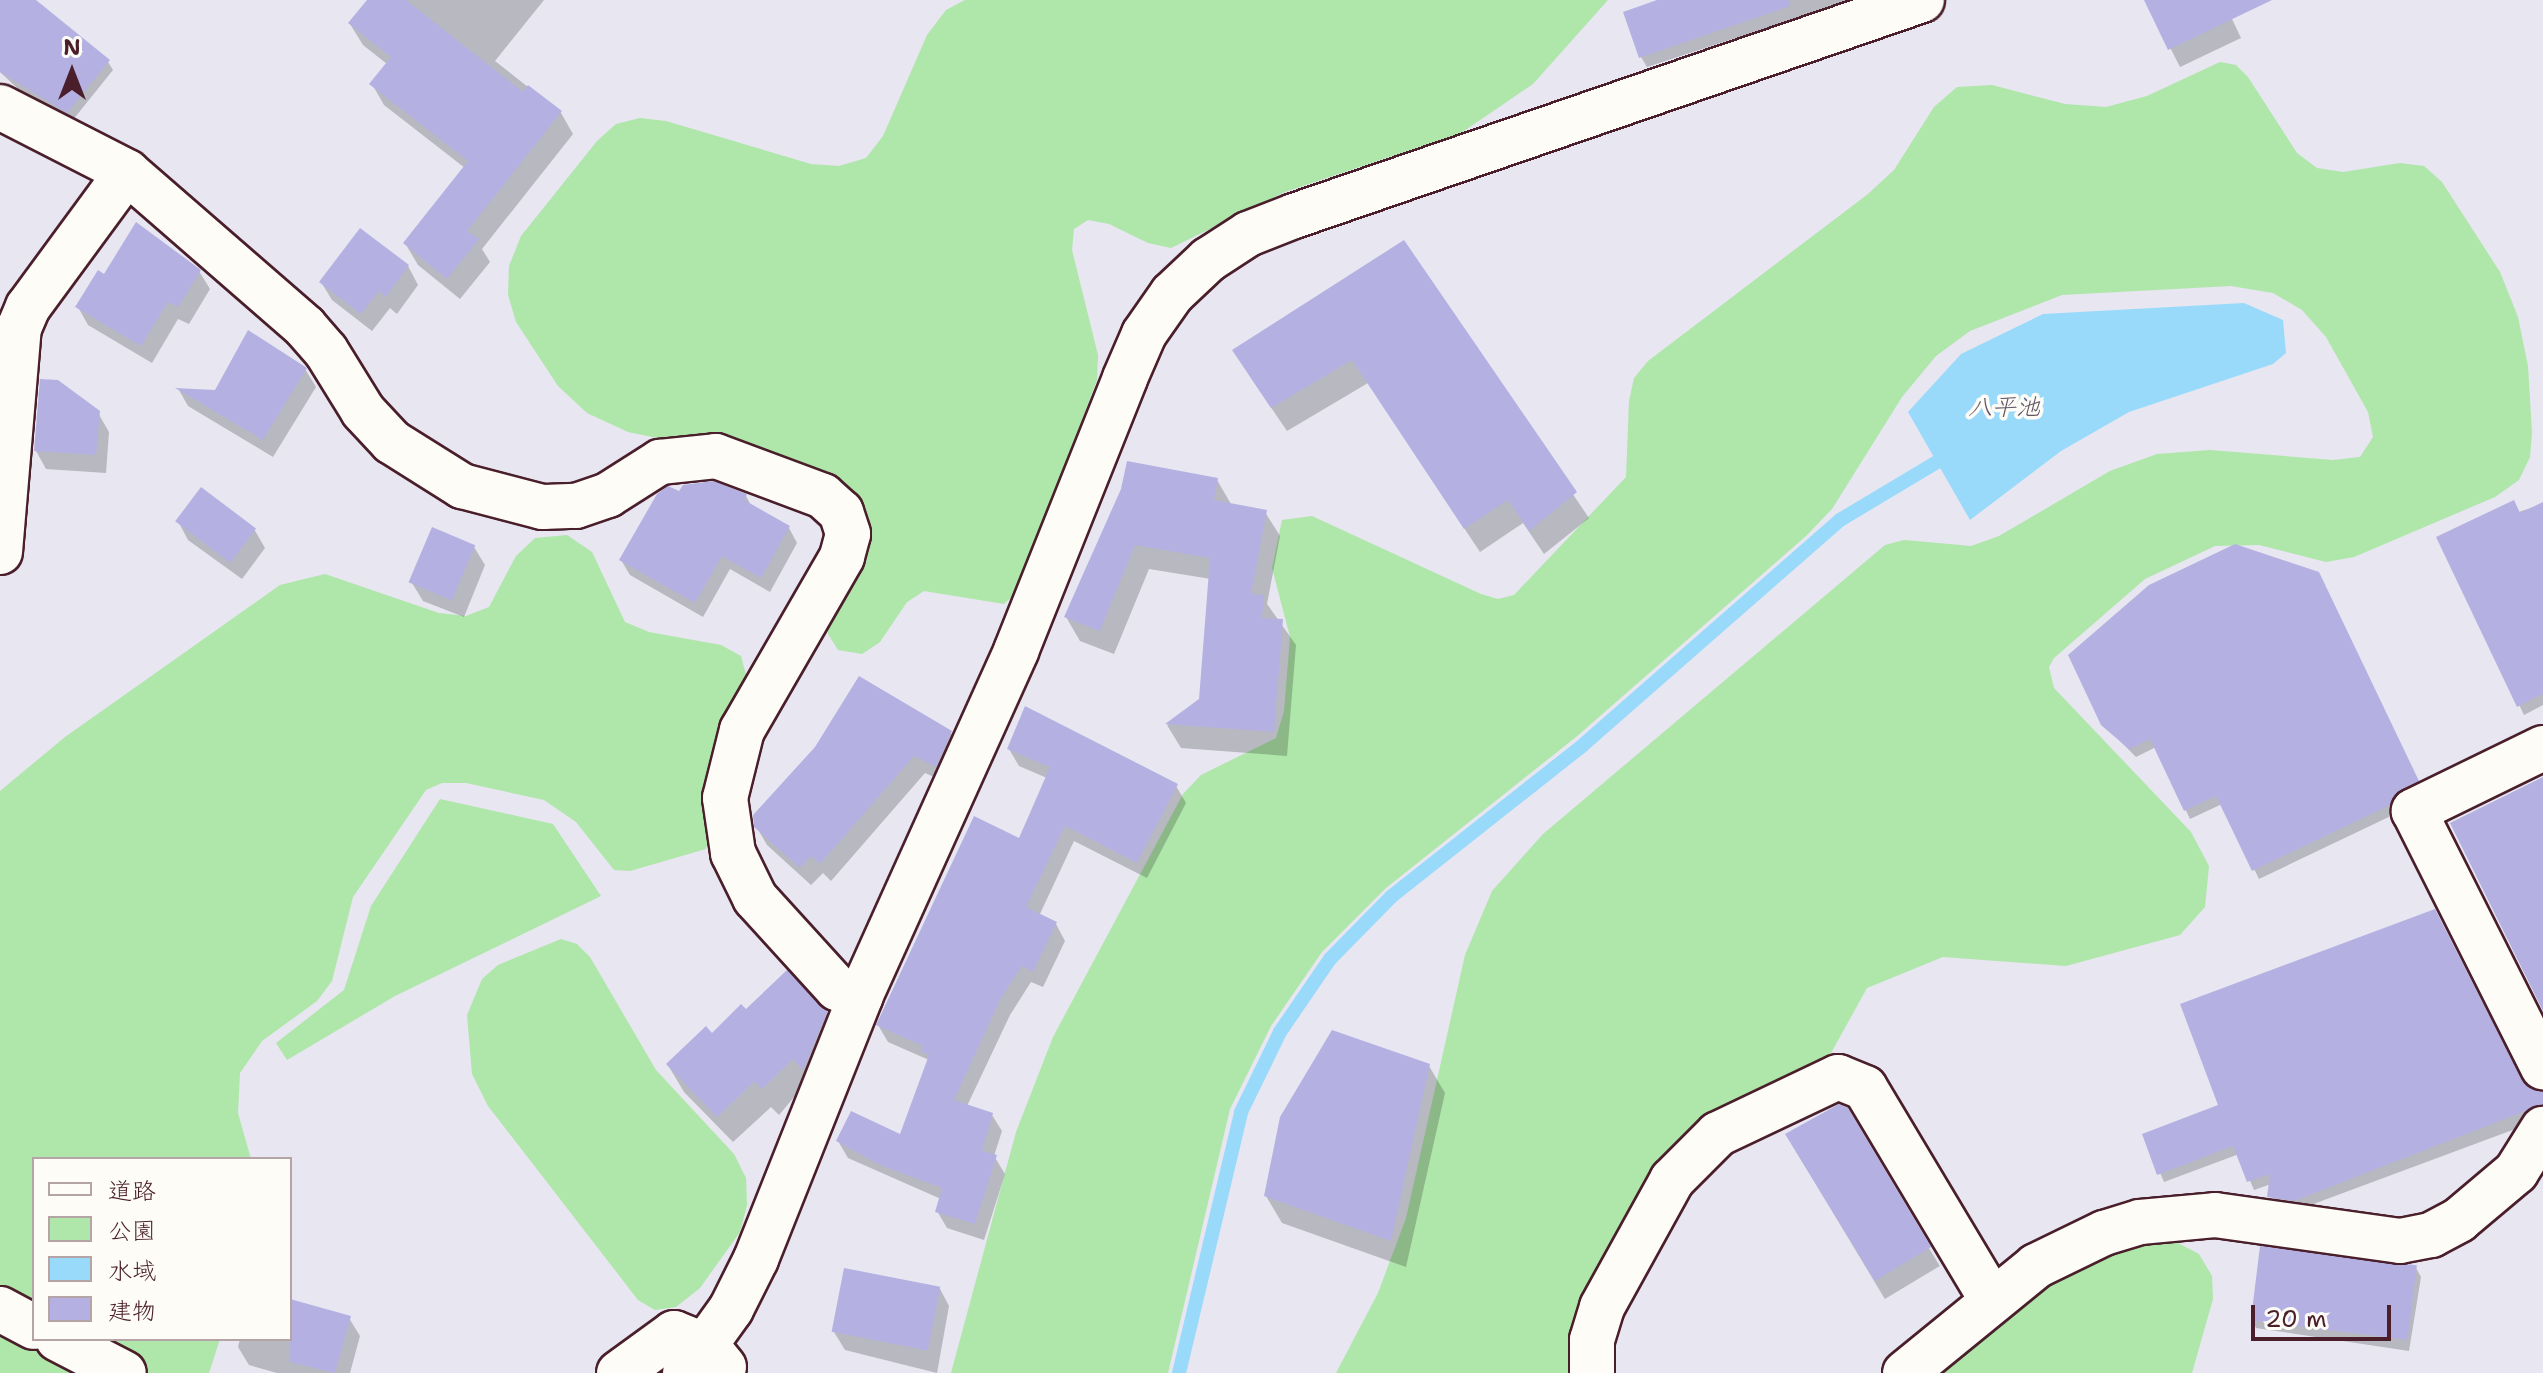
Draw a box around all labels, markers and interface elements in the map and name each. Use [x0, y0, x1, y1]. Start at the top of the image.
north arrow [32, 32, 112, 112]
text: N [63, 33, 81, 62]
water label: 八平池 [1968, 394, 2040, 422]
legend [32, 1157, 292, 1341]
text: 道路 [108, 1175, 156, 1207]
text: 公園 [108, 1215, 156, 1247]
text: 水域 [108, 1255, 156, 1287]
scale bar [2255, 1289, 2395, 1339]
text: 建物 [108, 1295, 156, 1327]
text: 20 m [2265, 1303, 2327, 1335]

